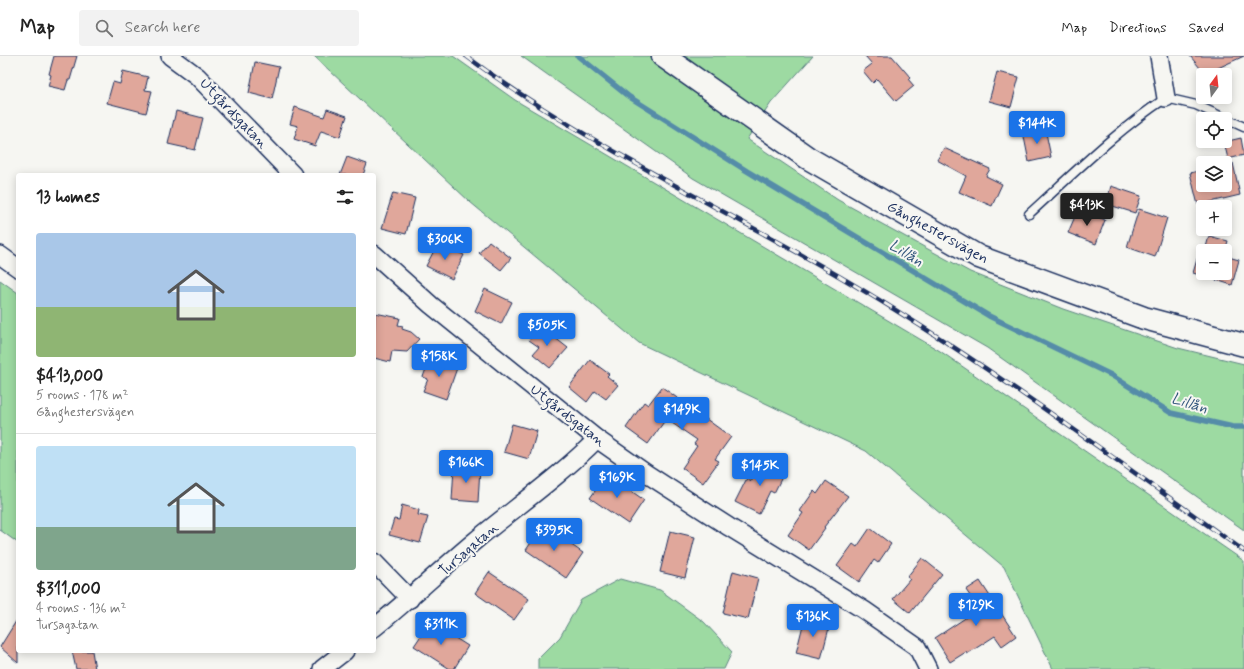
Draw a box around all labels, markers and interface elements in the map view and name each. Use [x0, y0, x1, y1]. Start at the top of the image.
search box [79, 10, 359, 46]
text: Map [20, 15, 55, 40]
icon: search [93, 17, 115, 39]
text: Search here [125, 18, 200, 38]
text: Map [1061, 19, 1087, 37]
text: Directions [1109, 19, 1167, 37]
text: Saved [1189, 19, 1224, 37]
north arrow [1196, 68, 1232, 104]
map controls [1196, 68, 1232, 280]
street label: Utgårdsgatan [194, 74, 272, 154]
pin: $144K [1009, 111, 1065, 145]
button: locate [1196, 112, 1232, 148]
text: $144K [1018, 115, 1056, 132]
button: layers [1196, 156, 1232, 192]
text: 13 homes [36, 186, 100, 208]
icon: filters [334, 186, 356, 208]
pin: $413K [1059, 193, 1115, 227]
street label: Gånghestersvägen [883, 197, 992, 270]
text: $413K [1069, 197, 1105, 214]
button: + [1196, 200, 1232, 236]
pin: $306K [417, 227, 473, 261]
text: $306K [427, 231, 463, 248]
water label: Lillån [885, 235, 927, 272]
button: − [1196, 244, 1232, 280]
icon: home [160, 259, 232, 331]
pin: $505K [519, 313, 575, 347]
text: $505K [527, 317, 567, 334]
pin: $158K [411, 344, 467, 378]
text: $158K [421, 348, 457, 365]
text: $413,000 [36, 365, 103, 387]
street label: Utgårdsgatan [525, 380, 609, 453]
text: 5 rooms · 178 m² [36, 387, 128, 404]
water label: Lillån [1169, 388, 1210, 419]
pin: $149K [654, 397, 710, 431]
text: $149K [663, 401, 701, 418]
text: Gånghestersvägen [36, 404, 134, 421]
pin: $166K [438, 450, 494, 484]
pin: $145K [732, 453, 788, 487]
text: $166K [448, 454, 484, 471]
text: $145K [741, 457, 779, 474]
pin: $169K [589, 465, 645, 499]
text: $169K [599, 469, 635, 486]
icon: home [160, 472, 232, 544]
street label: Tursagatan [435, 518, 503, 581]
pin: $395K [526, 518, 582, 552]
text: $395K [535, 522, 573, 539]
text: $311,000 [36, 578, 101, 600]
pin: $129K [948, 593, 1004, 627]
text: $129K [958, 597, 994, 614]
text: 4 rooms · 136 m² [36, 600, 126, 617]
pin: $136K [785, 604, 841, 638]
text: $136K [796, 608, 830, 625]
pin: $311K [413, 612, 469, 646]
text: $311K [424, 616, 458, 633]
text: Tursagatan [36, 617, 99, 634]

